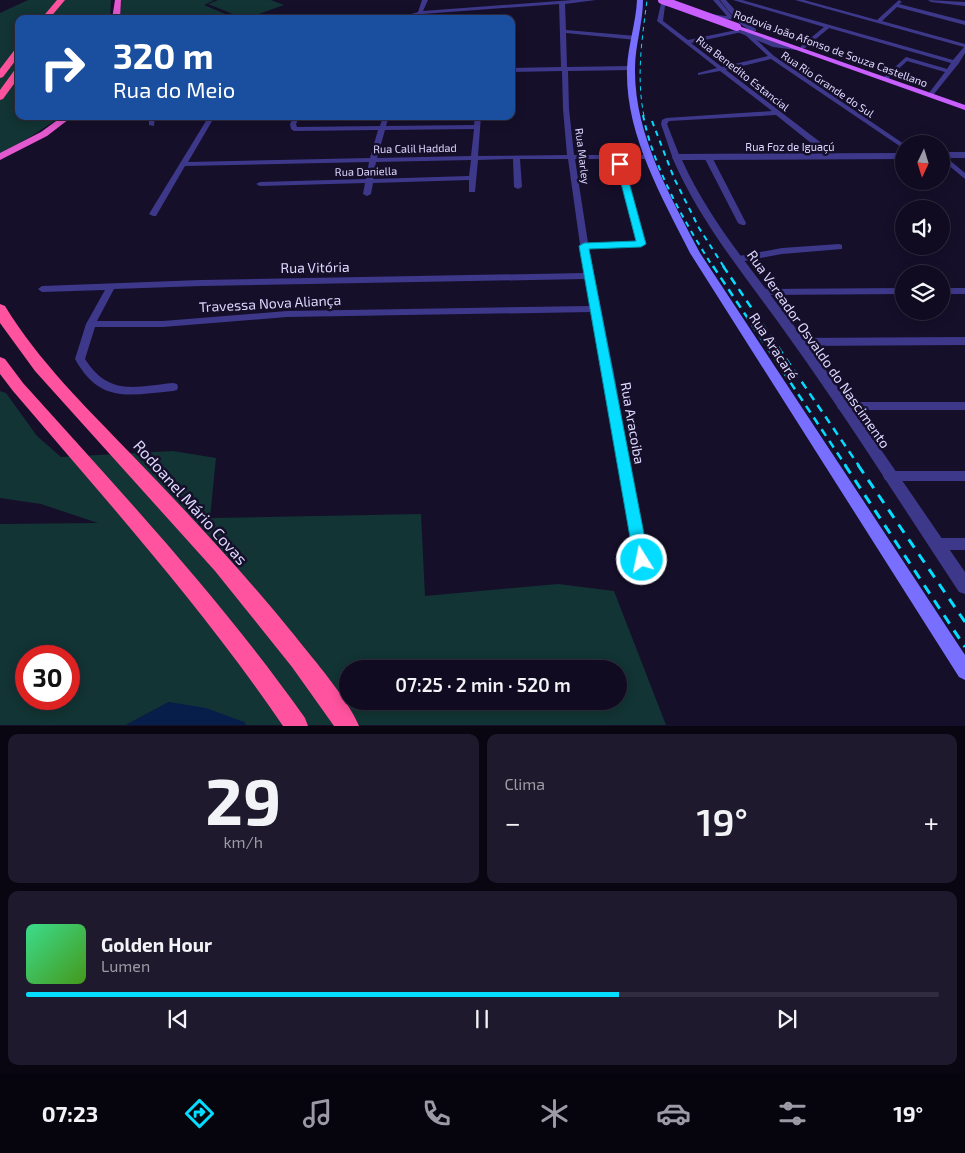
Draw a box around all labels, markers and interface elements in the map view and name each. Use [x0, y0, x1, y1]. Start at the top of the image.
street label: Rodovia João Afonso de Souza Castellano [732, 7, 930, 89]
street label: Rua Benedito Estancial [694, 33, 793, 114]
text: 320 m [113, 34, 214, 76]
icon: right [30, 35, 95, 100]
street label: Rua Rio Grande do Sul [779, 48, 877, 120]
text: Rua do Meio [113, 76, 235, 102]
street label: Rua Marley [573, 127, 593, 185]
north arrow [895, 135, 950, 190]
map controls [895, 135, 950, 320]
street label: Rua Foz de Iguaçú [745, 140, 835, 154]
street label: Rua Calil Haddad [373, 141, 457, 155]
pin [599, 143, 641, 185]
icon: arrive [606, 150, 634, 178]
street label: Rua Daniella [335, 164, 397, 178]
button: sound [895, 200, 950, 255]
street label: Rua Vereador Osvaldo do Nascimento [744, 247, 894, 451]
street label: Rua Vitória [280, 258, 350, 276]
button: layers [895, 265, 950, 320]
street label: Travessa Nova Aliança [199, 291, 342, 316]
street label: Rua Aracaré [746, 309, 802, 383]
street label: Rua Aracoiba [617, 381, 649, 465]
street label: Rodoanel Mário Covas [130, 436, 252, 568]
position arrow [615, 533, 667, 585]
speed limit sign: 30 [15, 645, 80, 710]
text: 07:25 · 2 min · 520 m [395, 673, 571, 696]
text: 29 [205, 760, 281, 838]
text: Clima [505, 774, 545, 793]
text: 19° [697, 798, 748, 844]
text: − [505, 805, 521, 839]
text: + [924, 805, 939, 839]
text: km/h [223, 832, 263, 851]
text: Golden Hour [101, 933, 212, 956]
text: Lumen [101, 956, 150, 975]
icon: previous [164, 1005, 192, 1033]
icon: pause [468, 1005, 496, 1033]
icon: next [773, 1005, 801, 1033]
icon: directions [182, 1096, 217, 1131]
icon: music [300, 1096, 335, 1131]
icon: phone [419, 1096, 454, 1131]
icon: climate [537, 1096, 572, 1131]
icon: car [656, 1096, 691, 1131]
icon: filters [775, 1096, 810, 1131]
text: 07:23 [42, 1100, 98, 1126]
text: 19° [893, 1100, 923, 1126]

